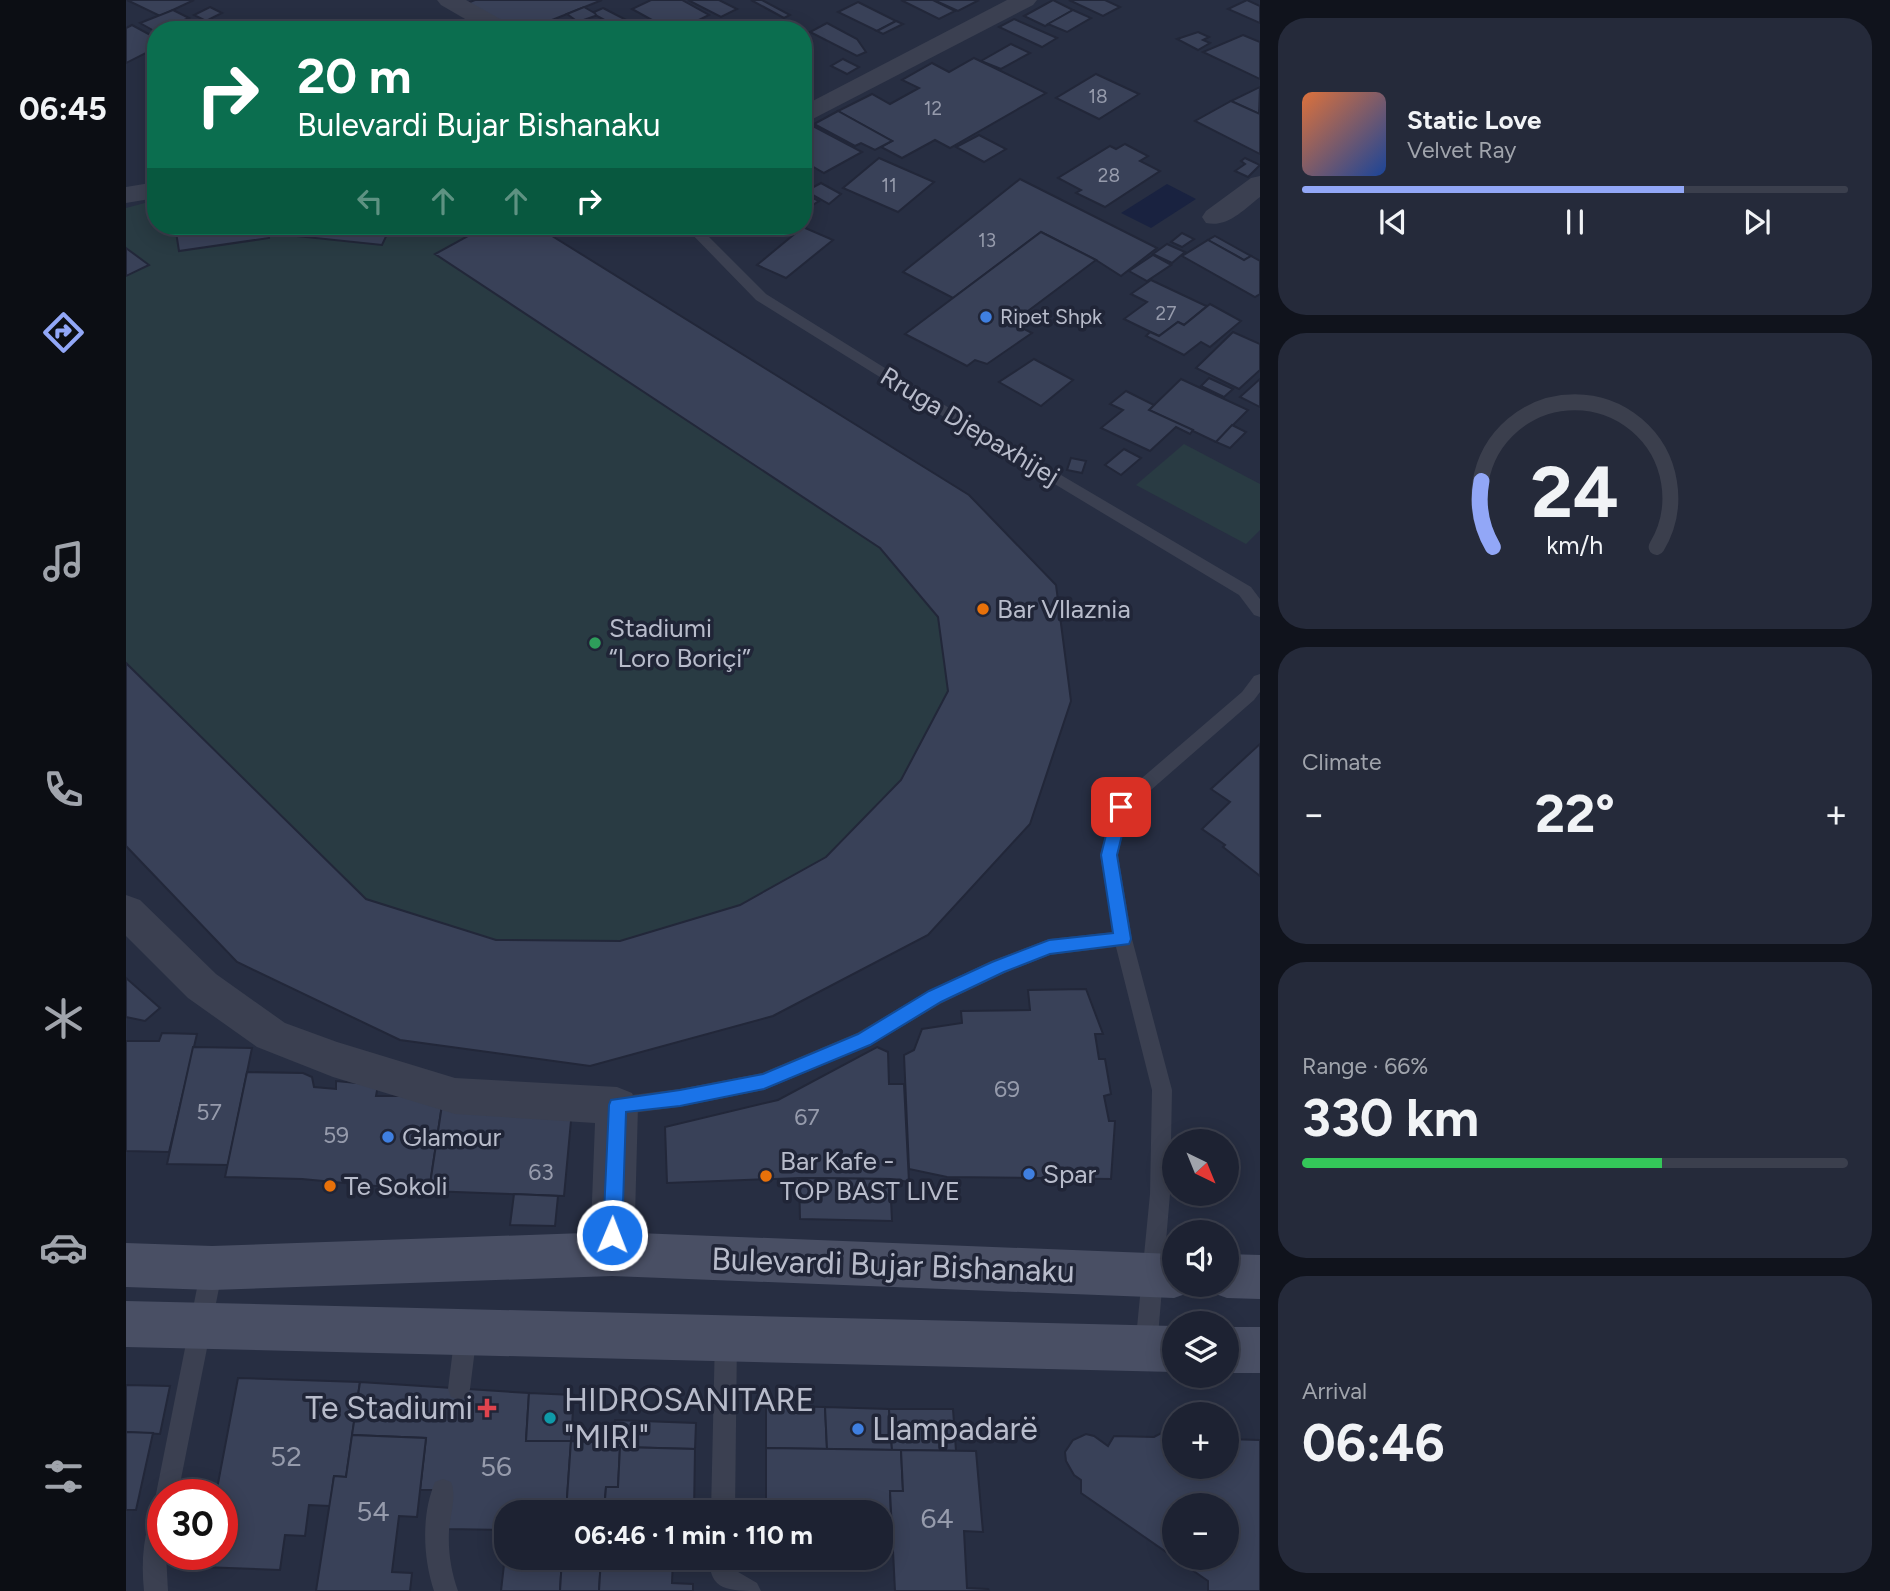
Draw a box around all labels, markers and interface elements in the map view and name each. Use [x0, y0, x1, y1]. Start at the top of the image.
text: 20 m [297, 46, 412, 105]
icon: right [182, 49, 273, 140]
house number: 18 [1088, 85, 1108, 108]
text: 06:45 [19, 90, 107, 128]
house number: 12 [924, 97, 942, 120]
text: Static Love [1407, 104, 1541, 136]
text: Bulevardi Bujar Bishanaku [297, 106, 661, 144]
text: Velvet Ray [1407, 136, 1516, 164]
house number: 28 [1098, 164, 1120, 187]
house number: 11 [881, 174, 897, 197]
icon: left [351, 182, 389, 220]
icon: ahead [424, 182, 462, 220]
icon: ahead [497, 182, 535, 220]
icon: right [570, 182, 608, 220]
icon: previous [1374, 203, 1412, 241]
icon: pause [1556, 203, 1594, 241]
icon: next [1738, 203, 1776, 241]
house number: 13 [978, 229, 996, 252]
house number: 27 [1156, 302, 1176, 325]
place label: Ripet Shpk [1000, 304, 1103, 329]
icon: directions [39, 308, 88, 357]
marker: Ripet Shpk [978, 309, 994, 325]
street label: Rruga Djepaxhijej [875, 360, 1065, 492]
text: 24 [1531, 448, 1619, 535]
text: km/h [1546, 530, 1604, 560]
icon: music [39, 537, 88, 586]
place label: Bar Vllaznia [997, 593, 1131, 625]
marker: Bar Vllaznia [975, 601, 991, 617]
place label: Stadiumi “Loro Boriçi” [609, 612, 751, 674]
marker: Stadiumi “Loro Boriçi” [587, 635, 603, 651]
text: Climate [1302, 748, 1381, 776]
icon: phone [39, 765, 88, 814]
pin [1091, 777, 1151, 837]
text: 22° [1535, 783, 1615, 845]
icon: arrive [1102, 788, 1140, 826]
text: − [1302, 791, 1326, 837]
text: + [1824, 791, 1848, 837]
icon: climate [39, 994, 88, 1043]
text: Range · 66% [1302, 1052, 1428, 1080]
house number: 69 [994, 1075, 1020, 1103]
text: 330 km [1302, 1087, 1479, 1149]
house number: 57 [196, 1098, 222, 1126]
house number: 67 [794, 1103, 820, 1131]
house number: 59 [323, 1121, 349, 1149]
place label: Glamour [402, 1121, 501, 1153]
marker: Glamour [380, 1129, 396, 1145]
north arrow [1162, 1129, 1239, 1206]
map controls [1162, 1129, 1239, 1570]
place label: Bar Kafe - TOP BAST LIVE [780, 1145, 960, 1207]
house number: 63 [528, 1158, 554, 1186]
place label: Spar [1043, 1158, 1097, 1190]
marker: Spar [1021, 1166, 1037, 1182]
marker: Bar Kafe - TOP BAST LIVE [758, 1168, 774, 1184]
place label: Te Sokoli [344, 1170, 448, 1202]
marker: Te Sokoli [322, 1178, 338, 1194]
position arrow [575, 1198, 649, 1272]
button: sound [1162, 1220, 1239, 1297]
icon: car [39, 1223, 88, 1272]
street label: Bulevardi Bujar Bishanaku [711, 1240, 1075, 1290]
button: layers [1162, 1311, 1239, 1388]
text: Arrival [1302, 1377, 1367, 1405]
place label: HIDROSANITARE "MIRI" [564, 1381, 814, 1456]
place label: Te Stadiumi [305, 1389, 473, 1427]
marker: Te Stadiumi [479, 1400, 495, 1416]
button: + [1162, 1402, 1239, 1479]
marker: HIDROSANITARE "MIRI" [542, 1410, 558, 1426]
place label: Llampadarë [872, 1410, 1038, 1448]
text: 06:46 [1302, 1412, 1445, 1474]
marker: Llampadarë [850, 1421, 866, 1437]
house number: 52 [270, 1439, 302, 1473]
house number: 56 [480, 1449, 512, 1483]
icon: filters [39, 1452, 88, 1501]
speed limit sign: 30 [147, 1479, 238, 1570]
button: − [1162, 1493, 1239, 1570]
house number: 54 [356, 1494, 390, 1528]
house number: 64 [920, 1501, 954, 1535]
text: 06:46 · 1 min · 110 m [574, 1519, 813, 1551]

